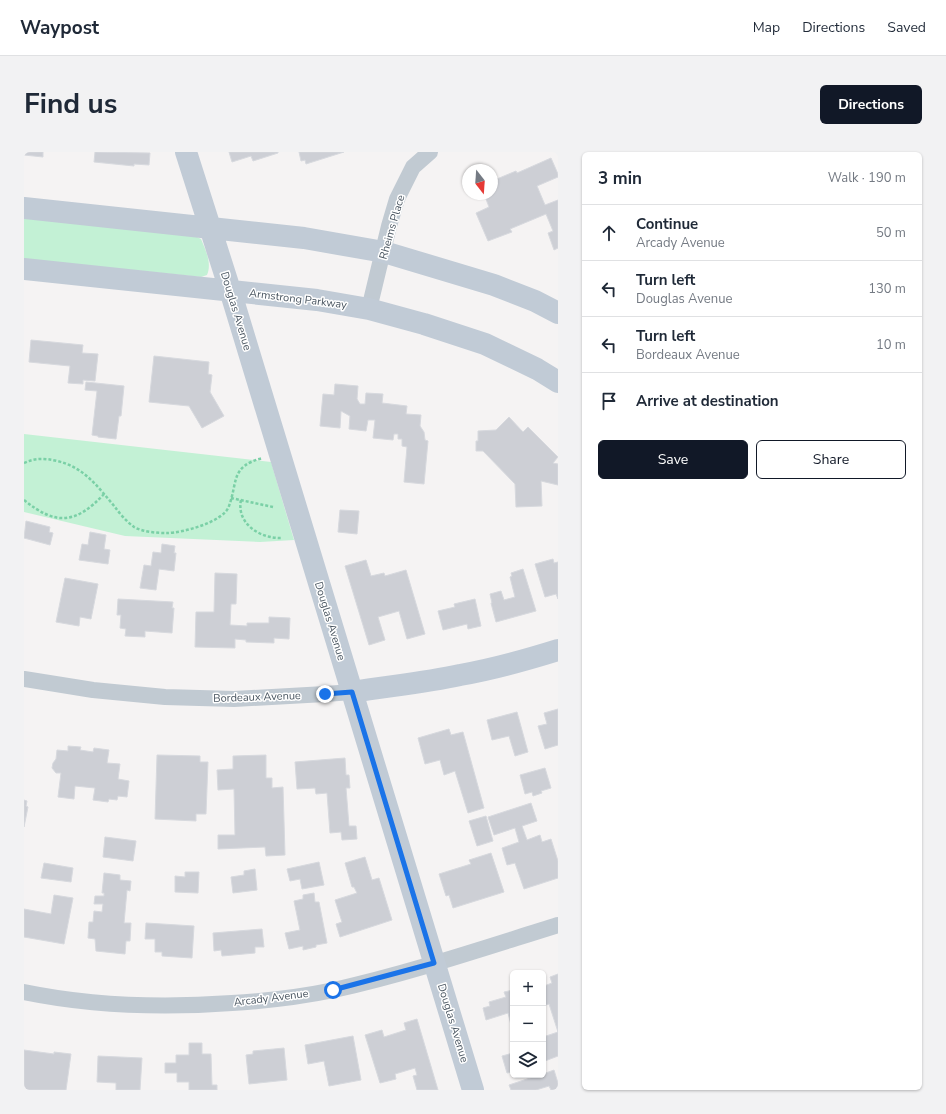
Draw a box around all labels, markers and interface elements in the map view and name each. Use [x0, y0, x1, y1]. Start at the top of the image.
text: Waypost [20, 15, 99, 41]
text: Map [753, 18, 780, 37]
text: Directions [802, 18, 865, 37]
text: Saved [887, 18, 926, 37]
text: Find us [24, 85, 118, 123]
button: Directions [820, 85, 922, 124]
north arrow [462, 164, 498, 200]
text: 3 min [598, 167, 642, 190]
text: Walk · 190 m [828, 169, 906, 187]
street label: Rheims Place [376, 193, 408, 261]
text: Continue [636, 214, 698, 234]
icon: ahead [598, 222, 620, 244]
text: 50 m [876, 224, 906, 242]
text: Arcady Avenue [636, 234, 725, 252]
street label: Douglas Avenue [217, 270, 255, 352]
text: Turn left [636, 270, 695, 290]
icon: left [598, 278, 620, 300]
text: 130 m [868, 280, 906, 298]
street label: Armstrong Parkway [248, 286, 348, 312]
text: Douglas Avenue [636, 290, 732, 308]
text: Turn left [636, 326, 695, 346]
icon: left [598, 334, 620, 356]
text: 10 m [876, 336, 906, 354]
text: Bordeaux Avenue [636, 346, 740, 364]
icon: arrive [598, 390, 620, 412]
text: Arrive at destination [636, 391, 779, 411]
button: Save [598, 440, 748, 479]
button: Share [756, 440, 906, 479]
street label: Douglas Avenue [311, 580, 349, 662]
route end [316, 685, 334, 703]
street label: Bordeaux Avenue [213, 688, 301, 706]
map controls [510, 970, 546, 1078]
button: + [510, 970, 546, 1006]
route start [324, 981, 342, 999]
street label: Douglas Avenue [434, 982, 472, 1064]
street label: Arcady Avenue [233, 986, 309, 1010]
button: − [510, 1006, 546, 1042]
button: layers [510, 1042, 546, 1078]

